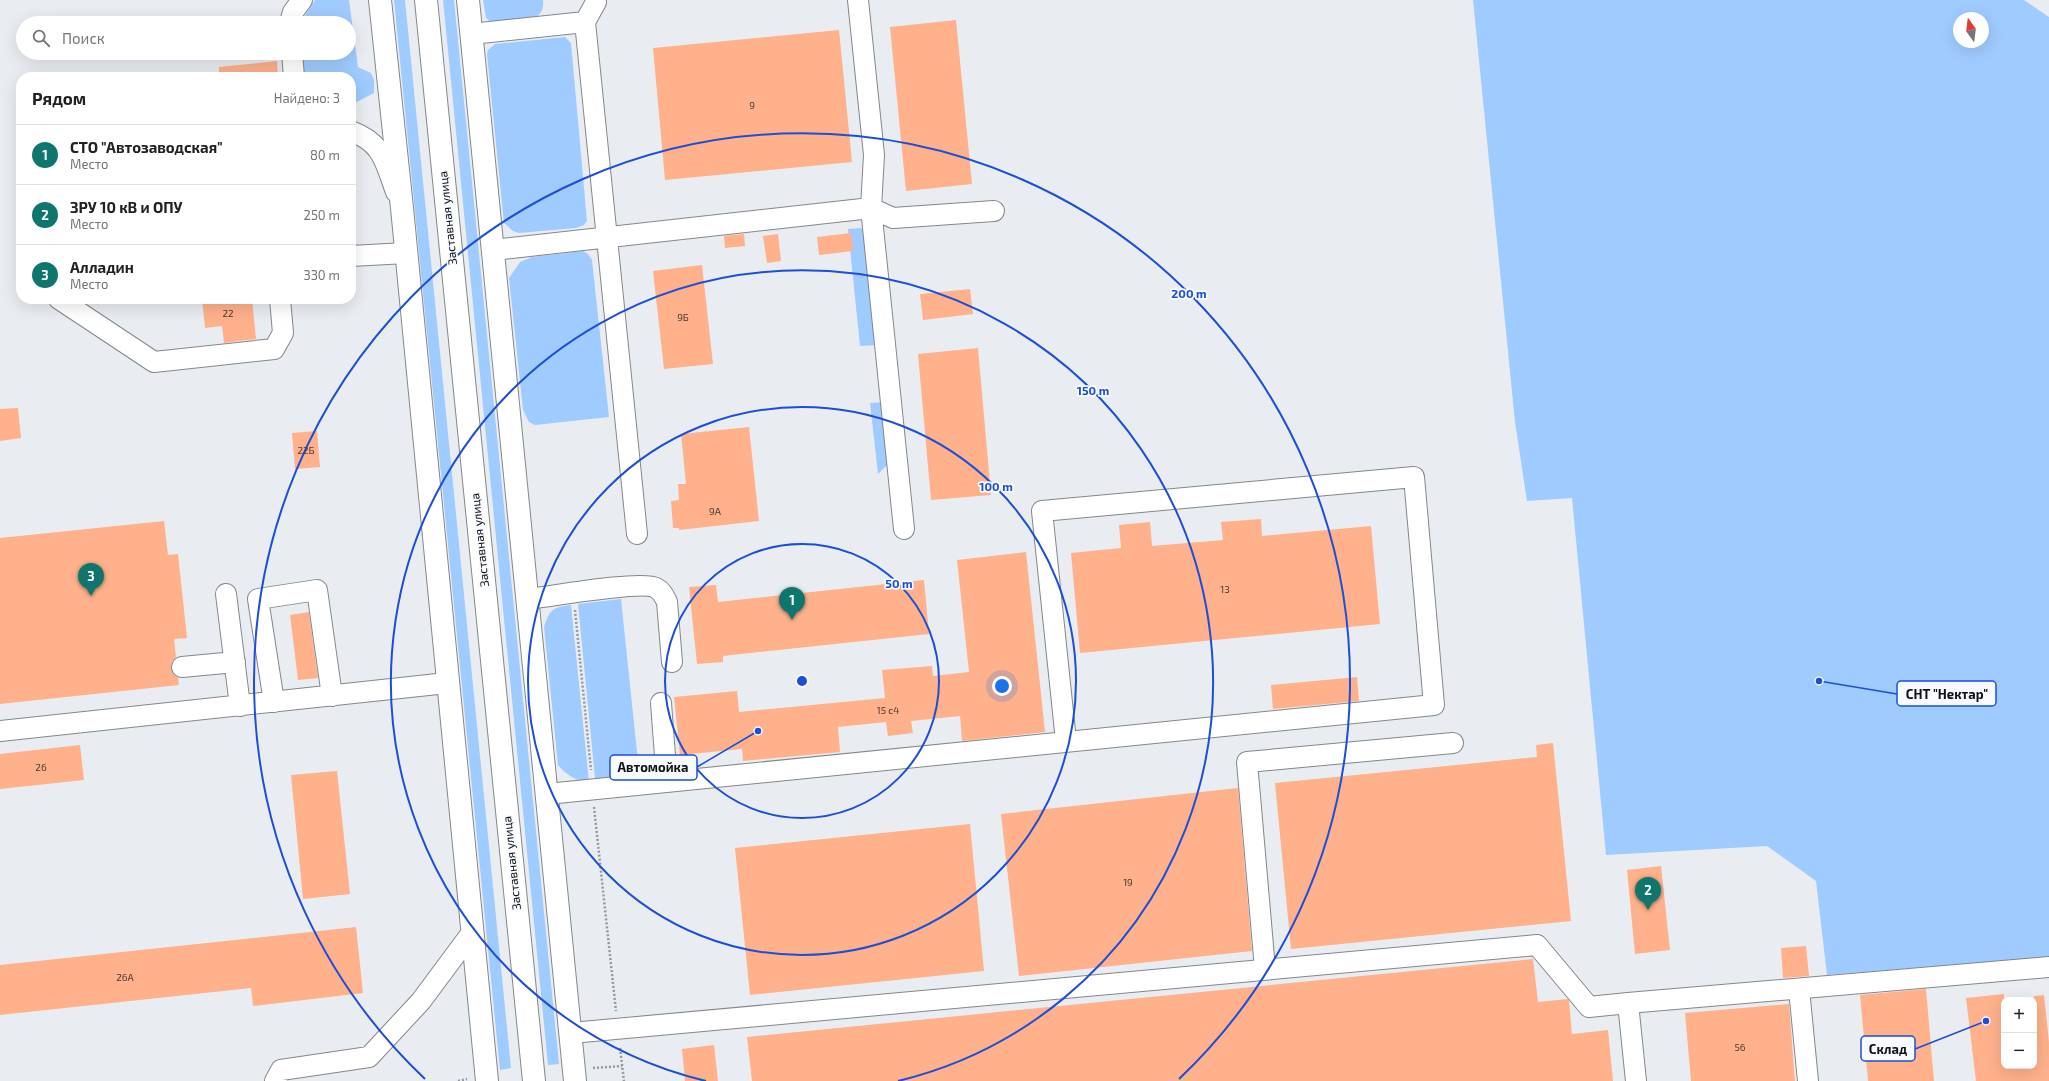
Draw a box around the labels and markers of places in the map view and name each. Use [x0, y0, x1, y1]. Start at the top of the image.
pin: 3 [78, 563, 104, 596]
pin: 1 [779, 587, 805, 620]
centre of rings [795, 674, 809, 688]
callout: СНТ "Нектар" [1897, 681, 1996, 706]
callout: Автомойка [610, 755, 697, 780]
pin: 2 [1635, 877, 1661, 910]
callout: Склад [1861, 1036, 1915, 1061]

